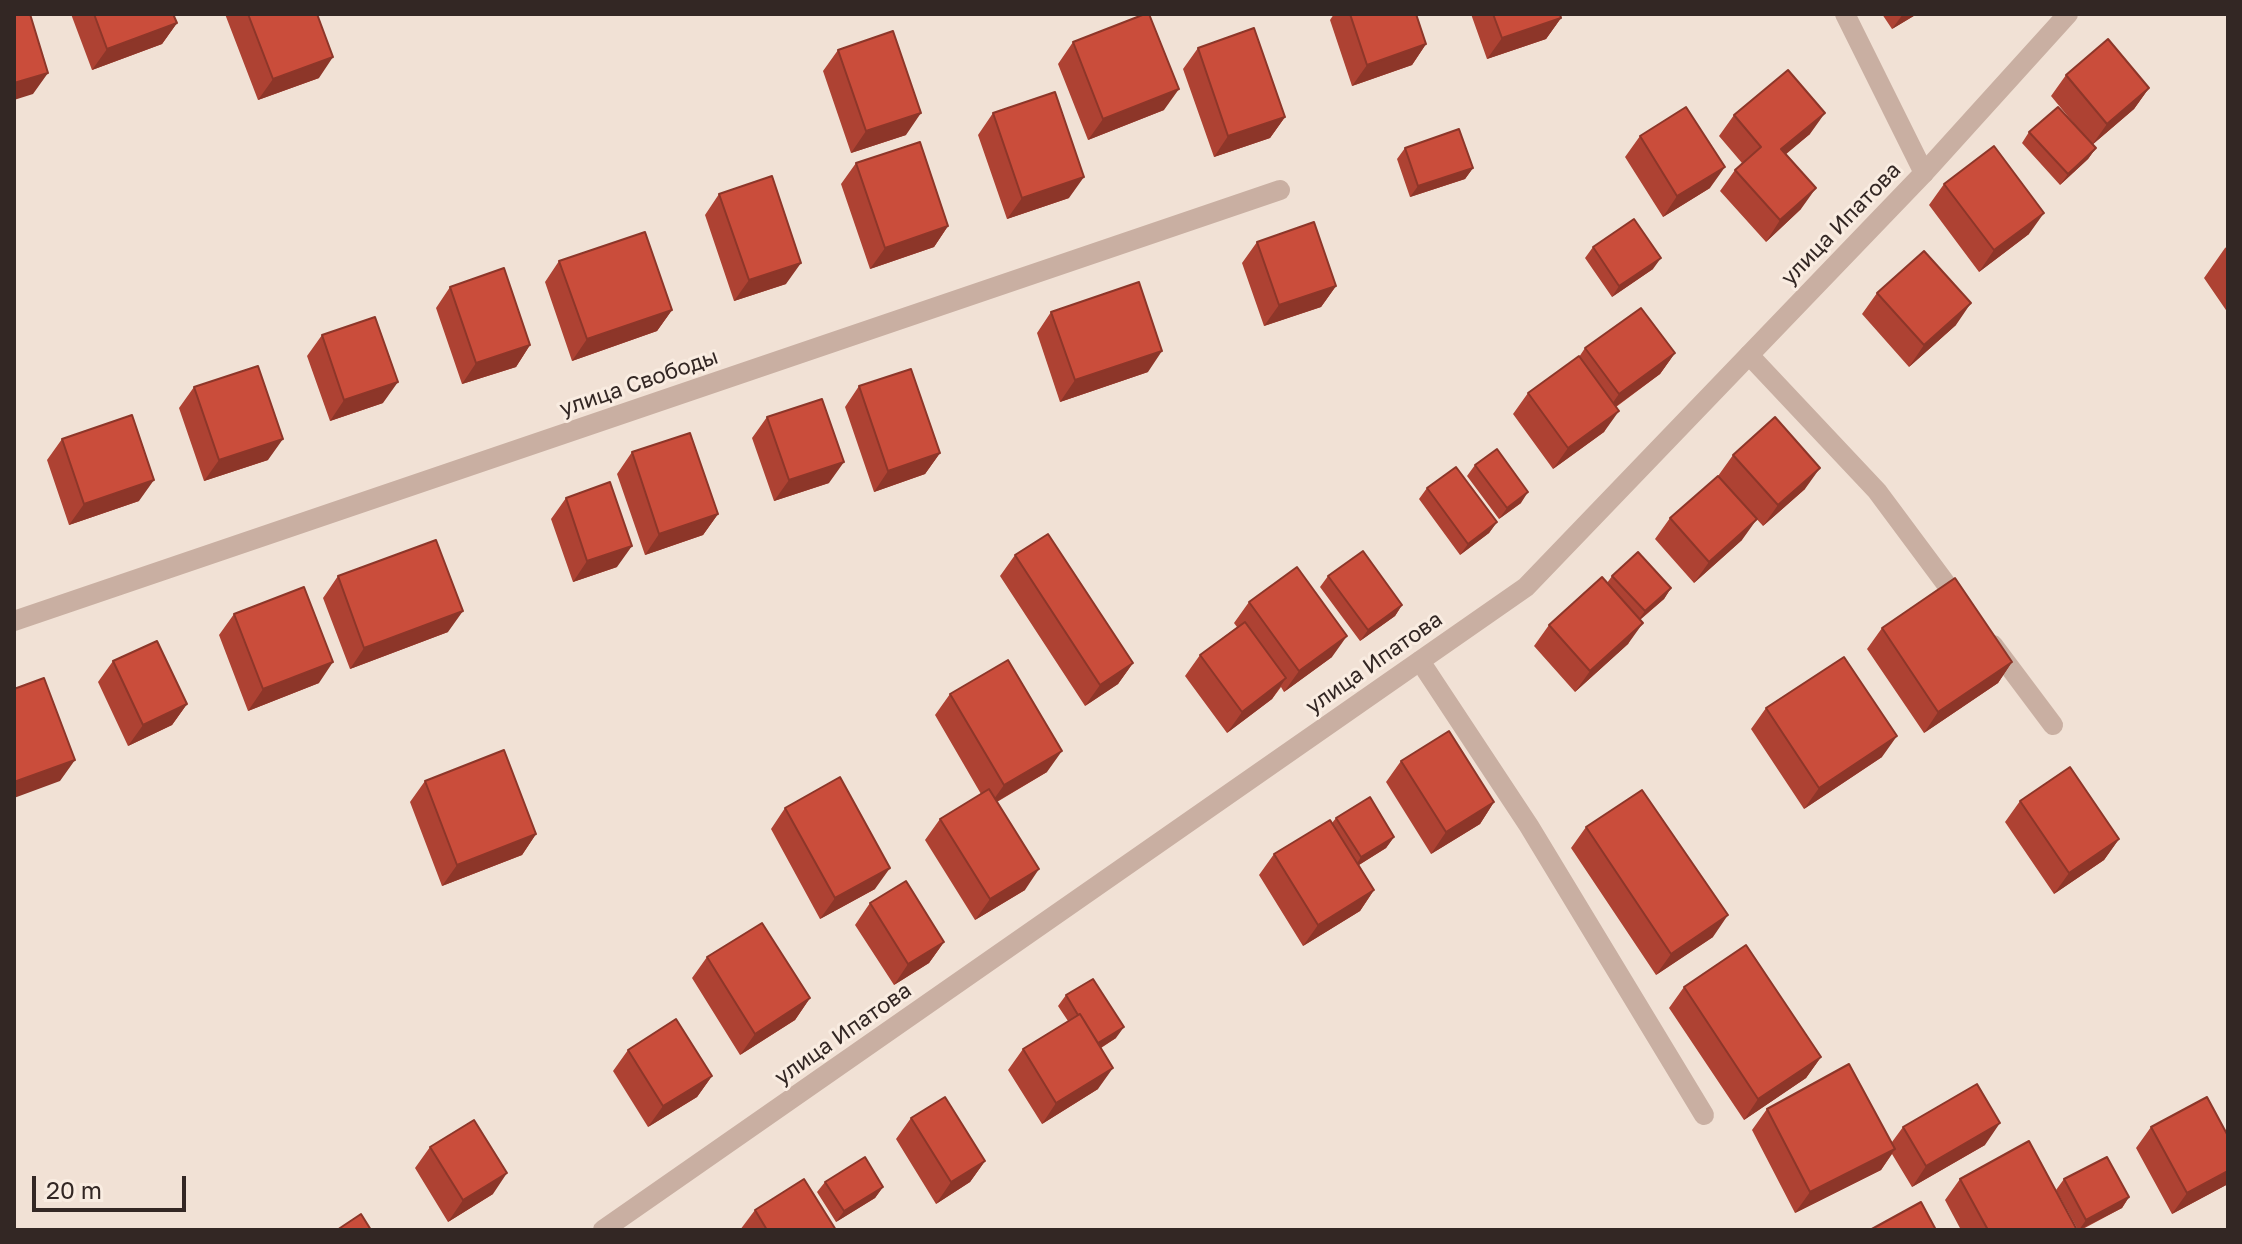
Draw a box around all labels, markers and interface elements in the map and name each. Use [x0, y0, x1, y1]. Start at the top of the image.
street label: улица Ипатова [1776, 157, 1906, 291]
street label: улица Свободы [556, 343, 722, 423]
street label: улица Ипатова [1301, 606, 1447, 720]
street label: улица Ипатова [770, 977, 916, 1091]
scale bar [36, 1160, 190, 1210]
text: 20 m [46, 1175, 102, 1204]

